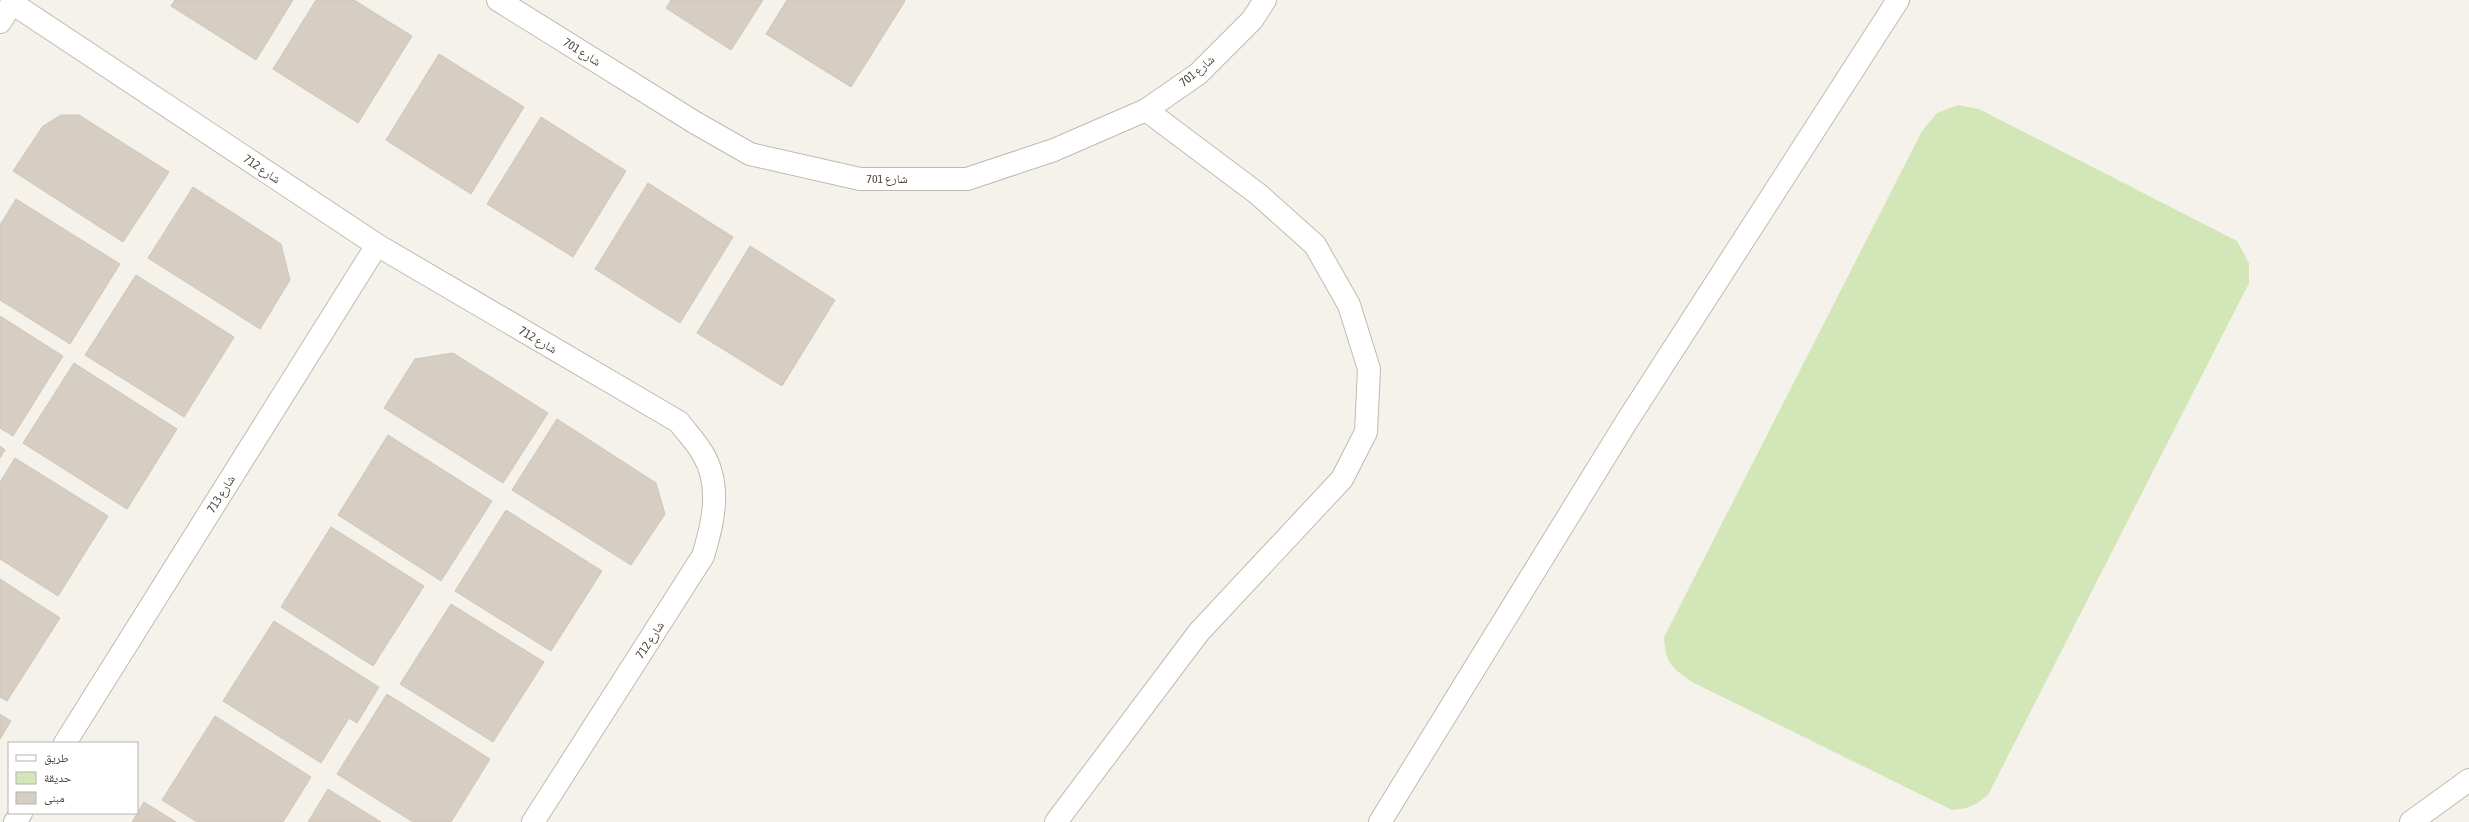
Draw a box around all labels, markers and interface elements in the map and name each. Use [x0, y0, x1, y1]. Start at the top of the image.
street label: شارع 701 [560, 35, 603, 70]
street label: شارع 701 [1177, 52, 1218, 90]
street label: شارع 712 [240, 152, 283, 187]
street label: شارع 701 [866, 172, 908, 187]
street label: شارع 712 [516, 324, 560, 357]
street label: شارع 713 [204, 473, 239, 516]
street label: شارع 712 [633, 619, 668, 662]
legend [8, 742, 138, 814]
text: طريق [44, 751, 69, 765]
text: حديقة [44, 771, 72, 785]
text: مبنى [44, 791, 65, 805]

